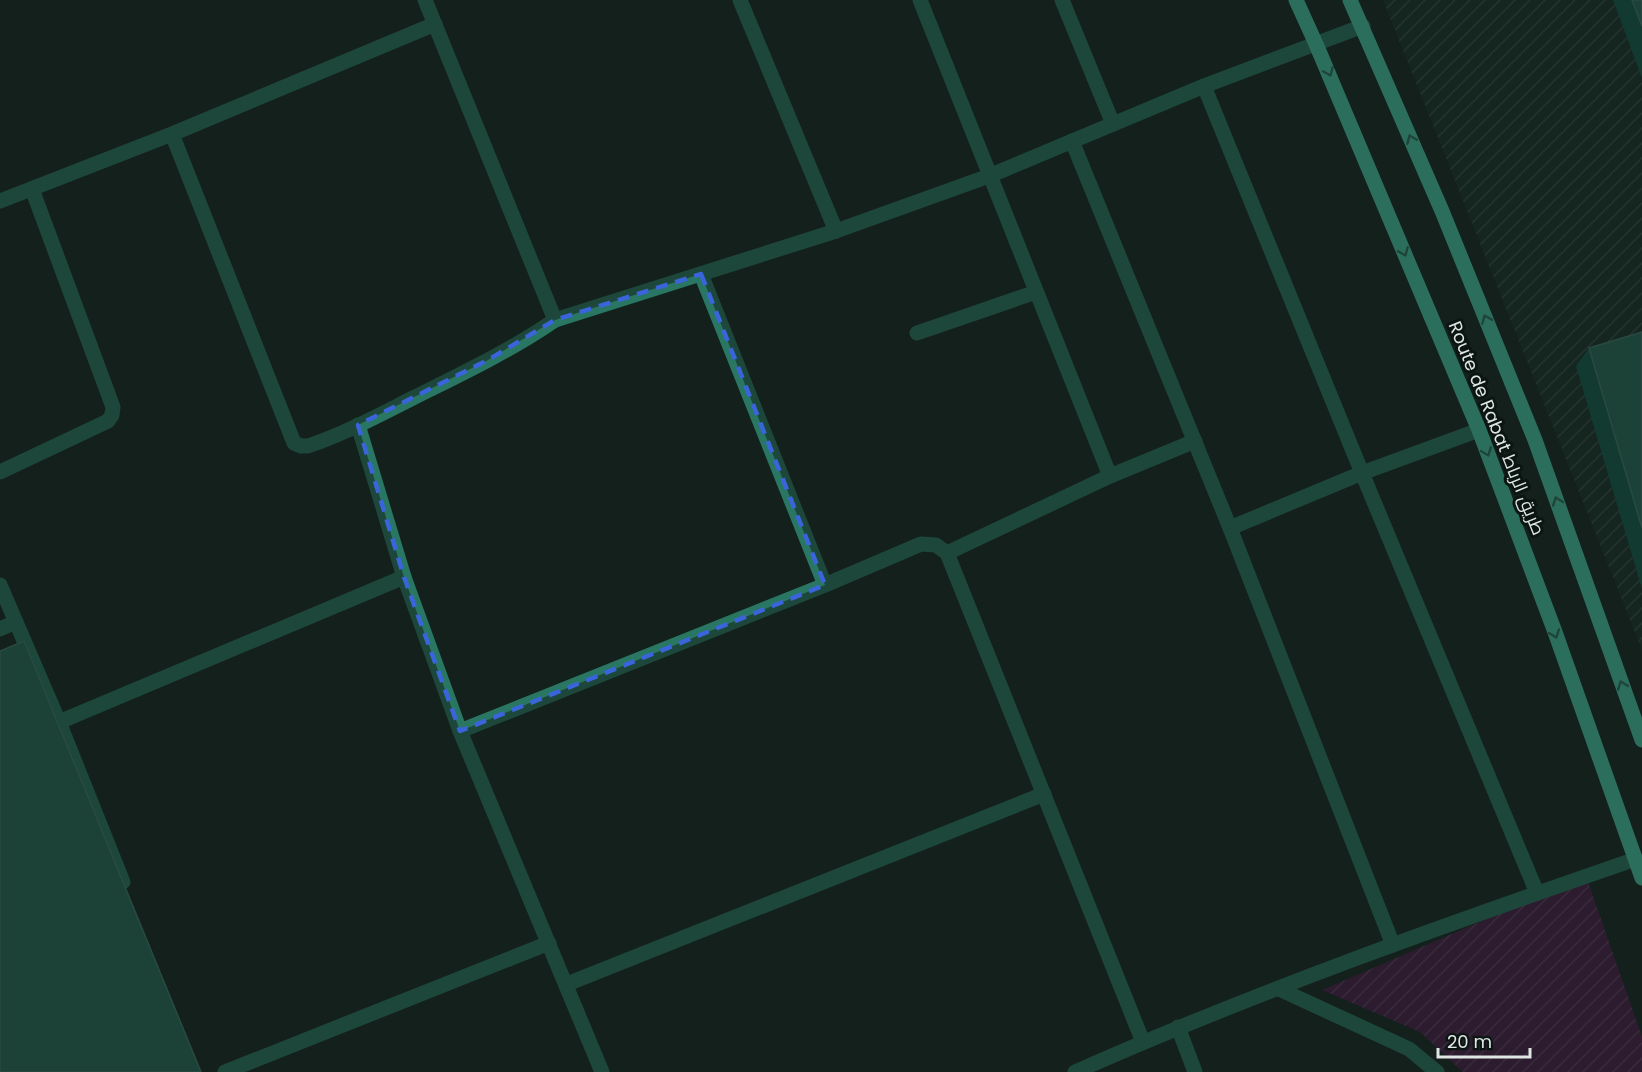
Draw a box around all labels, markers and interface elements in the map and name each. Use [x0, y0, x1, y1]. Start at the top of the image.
one-way arrow [1321, 66, 1333, 77]
one-way arrow [1407, 135, 1419, 146]
one-way arrow [1397, 246, 1409, 257]
one-way arrow [1481, 315, 1493, 326]
street label: Route de Rabat طريق الرباط [1443, 317, 1551, 539]
one-way arrow [1480, 445, 1492, 456]
one-way arrow [1552, 496, 1565, 507]
one-way arrow [1548, 628, 1561, 639]
one-way arrow [1617, 680, 1630, 691]
scale bar [1438, 1021, 1530, 1059]
text: 20 m [1447, 1029, 1492, 1054]

